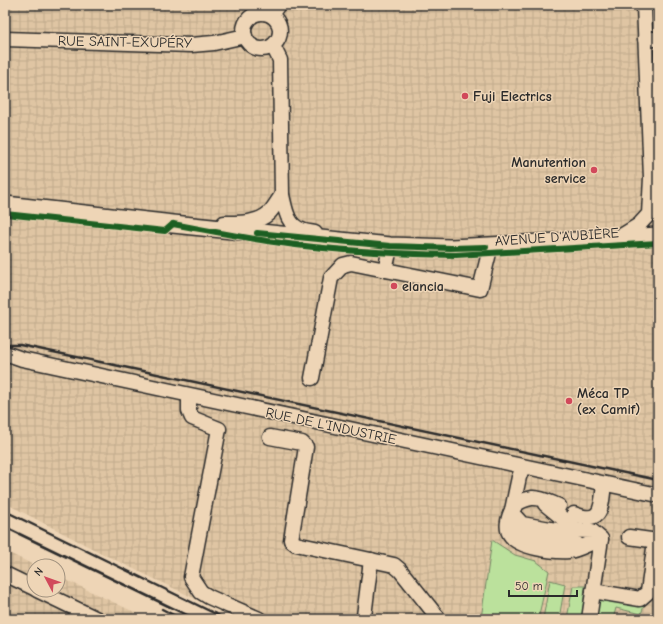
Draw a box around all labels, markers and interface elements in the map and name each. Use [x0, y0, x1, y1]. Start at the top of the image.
street label: RUE SAINT-EXUPÉRY [58, 32, 193, 52]
place label: Fuji Electrics [473, 88, 552, 105]
marker: Fuji Electrics [460, 91, 470, 101]
place label: Manutention service [511, 154, 586, 187]
marker: Manutention service [589, 165, 599, 175]
street label: AVENUE D'AUBIÈRE [494, 224, 620, 250]
place label: elancia [402, 278, 444, 295]
marker: elancia [389, 281, 399, 291]
place label: Méca TP (ex Camif) [577, 385, 640, 418]
marker: Méca TP (ex Camif) [564, 396, 574, 406]
street label: RUE DE L'INDUSTRIE [264, 404, 398, 448]
north arrow [26, 558, 66, 598]
text: N [32, 565, 46, 579]
scale bar [509, 572, 577, 598]
text: 50 m [515, 579, 543, 593]

